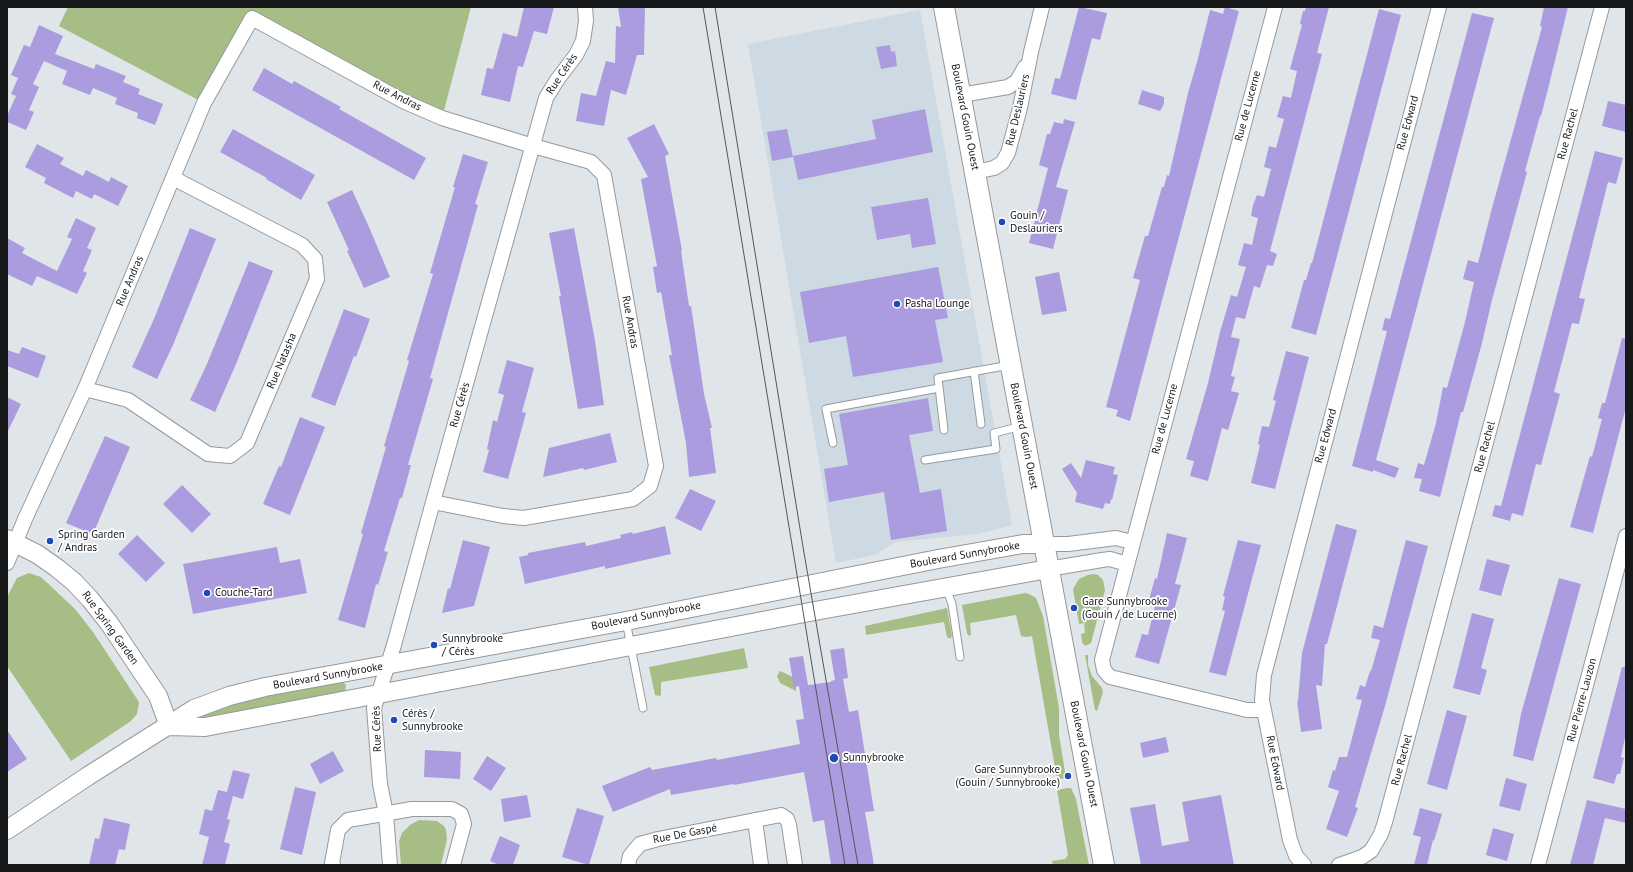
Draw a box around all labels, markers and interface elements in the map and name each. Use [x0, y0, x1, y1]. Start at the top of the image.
street label: Rue Cérès [544, 51, 580, 97]
street label: Boulevard Gouin Ouest [948, 63, 982, 171]
street label: Rue de Lucerne [1232, 69, 1264, 143]
street label: Rue Deslauriers [1003, 73, 1033, 147]
street label: Rue Andras [370, 78, 424, 114]
street label: Rue Edward [1394, 94, 1422, 152]
street label: Rue Rachel [1555, 107, 1581, 161]
place label: Gouin / Deslauriers [1010, 209, 1063, 235]
marker: Gouin / Deslauriers [997, 217, 1007, 227]
street label: Rue Andras [114, 254, 146, 308]
street label: Rue Andras [619, 295, 641, 349]
place label: Pasha Lounge [905, 297, 970, 311]
marker: Pasha Lounge [892, 299, 902, 309]
street label: Rue Natasha [264, 331, 300, 391]
street label: Rue Cérès [447, 381, 473, 429]
street label: Boulevard Gouin Ouest [1007, 382, 1041, 490]
street label: Rue de Lucerne [1149, 382, 1181, 456]
street label: Rue Edward [1312, 407, 1340, 465]
street label: Rue Rachel [1472, 420, 1498, 474]
place label: Spring Garden / Andras [58, 528, 125, 554]
marker: Spring Garden / Andras [45, 536, 55, 546]
street label: Boulevard Sunnybrooke [909, 539, 1021, 571]
place label: Couche-Tard [215, 586, 272, 600]
marker: Couche-Tard [202, 588, 212, 598]
street label: Rue Spring Garden [79, 589, 141, 667]
place label: Gare Sunnybrooke (Gouin / de Lucerne) [1082, 595, 1177, 621]
street label: Boulevard Sunnybrooke [590, 599, 702, 633]
marker: Gare Sunnybrooke (Gouin / de Lucerne) [1069, 603, 1079, 613]
place label: Sunnybrooke / Cérès [442, 632, 503, 658]
marker: Sunnybrooke / Cérès [429, 640, 439, 650]
street label: Rue Pierre-Lauzon [1564, 657, 1600, 743]
street label: Boulevard Sunnybrooke [272, 660, 384, 692]
street label: Boulevard Gouin Ouest [1067, 700, 1101, 808]
street label: Rue Cérès [370, 706, 384, 752]
place label: Cérès / Sunnybrooke [402, 707, 463, 733]
marker: Cérès / Sunnybrooke [389, 715, 399, 725]
street label: Rue Rachel [1389, 733, 1415, 787]
street label: Rue Edward [1263, 734, 1287, 792]
place label: Sunnybrooke [843, 751, 904, 765]
marker: Sunnybrooke [828, 752, 840, 764]
place label: Gare Sunnybrooke (Gouin / Sunnybrooke) [955, 763, 1060, 789]
marker: Gare Sunnybrooke (Gouin / Sunnybrooke) [1063, 771, 1073, 781]
street label: Rue De Gaspé [652, 821, 718, 847]

